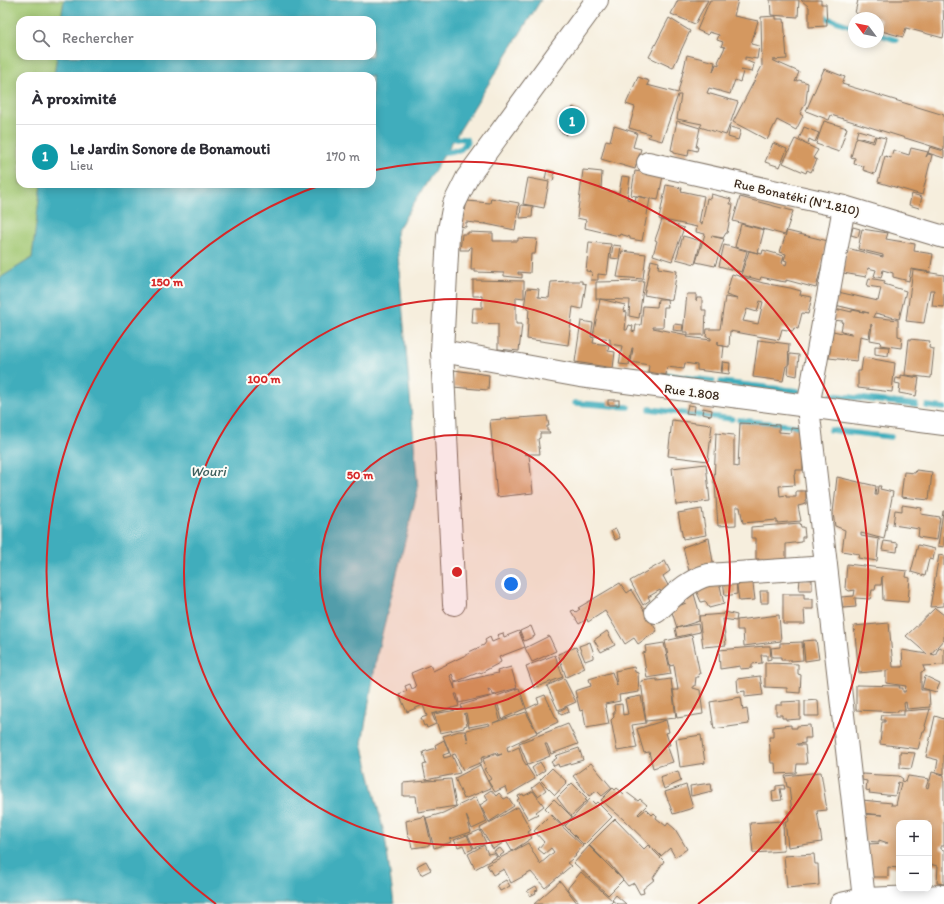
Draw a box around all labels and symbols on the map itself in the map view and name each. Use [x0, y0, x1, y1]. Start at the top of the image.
north arrow [848, 12, 884, 48]
pin: 1 [559, 106, 585, 136]
street label: Rue Bonatéki (N°1.810) [733, 175, 861, 219]
text: 150 m [151, 275, 184, 289]
text: 100 m [247, 372, 281, 386]
street label: Rue 1.808 [663, 381, 721, 403]
water label: Wouri [190, 463, 227, 480]
text: 50 m [347, 468, 374, 482]
centre of rings [450, 565, 464, 579]
your location [501, 574, 521, 594]

